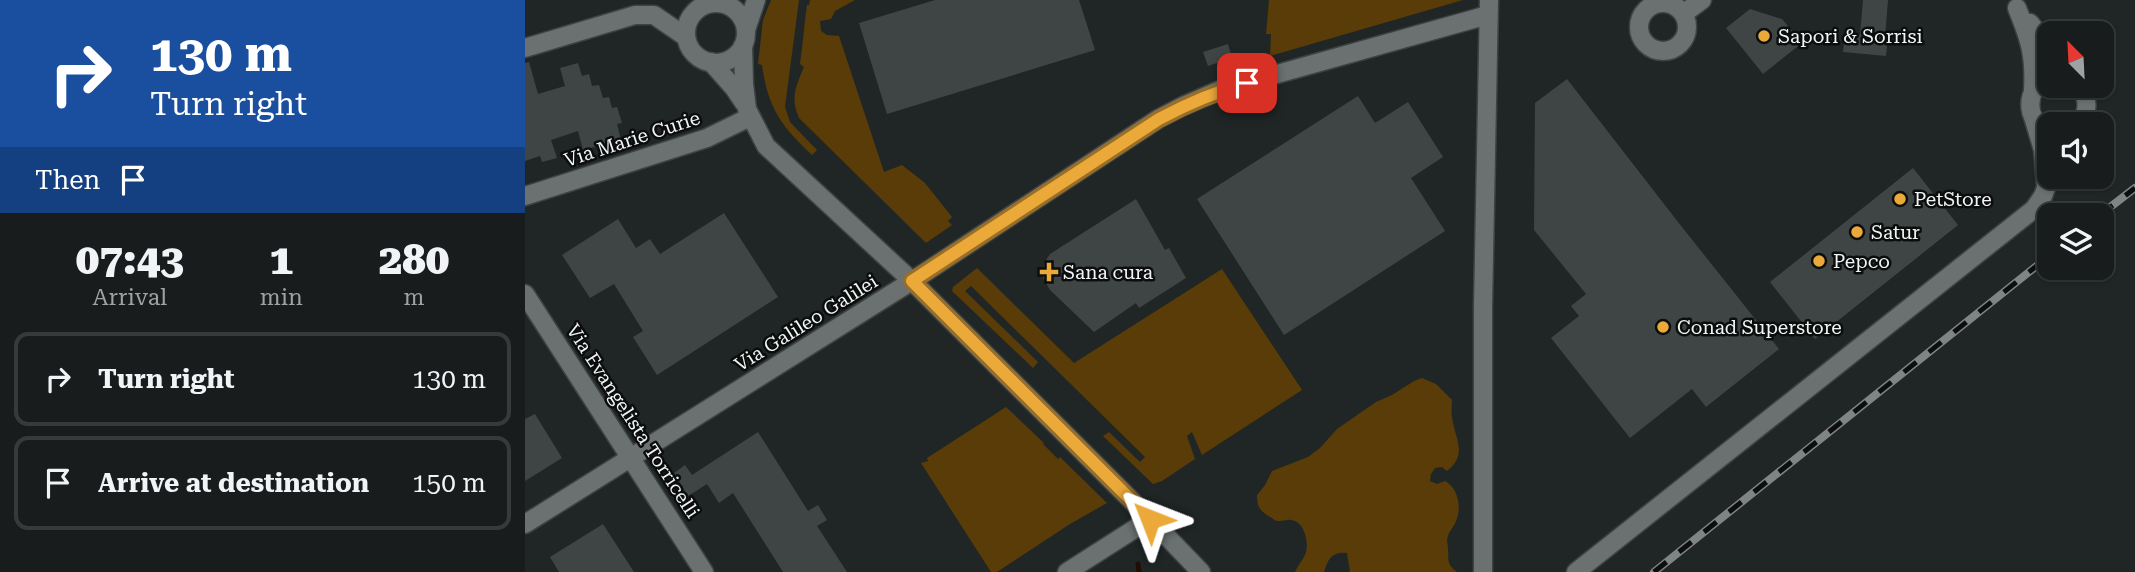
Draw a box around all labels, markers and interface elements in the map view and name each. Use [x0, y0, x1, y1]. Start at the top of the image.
north arrow [2037, 21, 2114, 98]
map controls [2037, 21, 2114, 280]
place label: Sapori & Sorrisi [1778, 25, 1923, 48]
text: 130 m [150, 26, 292, 83]
icon: right [35, 28, 126, 119]
marker: Sapori & Sorrisi [1756, 28, 1772, 44]
pin [1217, 53, 1277, 113]
icon: arrive [1228, 64, 1266, 102]
text: Turn right [150, 85, 307, 123]
street label: Via Marie Curie [561, 106, 703, 172]
button: sound [2037, 112, 2114, 189]
icon: arrive [114, 161, 152, 199]
text: Then [35, 165, 100, 195]
place label: PetStore [1914, 188, 1992, 211]
marker: PetStore [1892, 191, 1908, 207]
button: layers [2037, 203, 2114, 280]
place label: Satur [1871, 221, 1920, 244]
marker: Satur [1849, 224, 1865, 240]
text: 07:43 [76, 235, 184, 284]
text: 1 [269, 235, 293, 284]
text: 280 [379, 235, 449, 284]
place label: Pepco [1833, 250, 1890, 273]
marker: Pepco [1811, 253, 1827, 269]
place label: Sana cura [1063, 261, 1154, 284]
marker: Sana cura [1041, 264, 1057, 280]
street label: Via Galileo Galilei [730, 270, 882, 376]
text: Arrival [92, 284, 167, 311]
text: min [260, 284, 303, 311]
text: m [403, 284, 424, 311]
place label: Conad Superstore [1677, 316, 1842, 339]
marker: Conad Superstore [1655, 319, 1671, 335]
street label: Via Evangelista Torricelli [562, 320, 704, 522]
icon: right [39, 360, 77, 398]
text: Turn right [98, 364, 234, 394]
text: 130 m [412, 364, 486, 394]
icon: arrive [39, 464, 77, 502]
text: Arrive at destination [98, 468, 369, 498]
text: 150 m [412, 468, 486, 498]
position arrow [1113, 482, 1187, 556]

